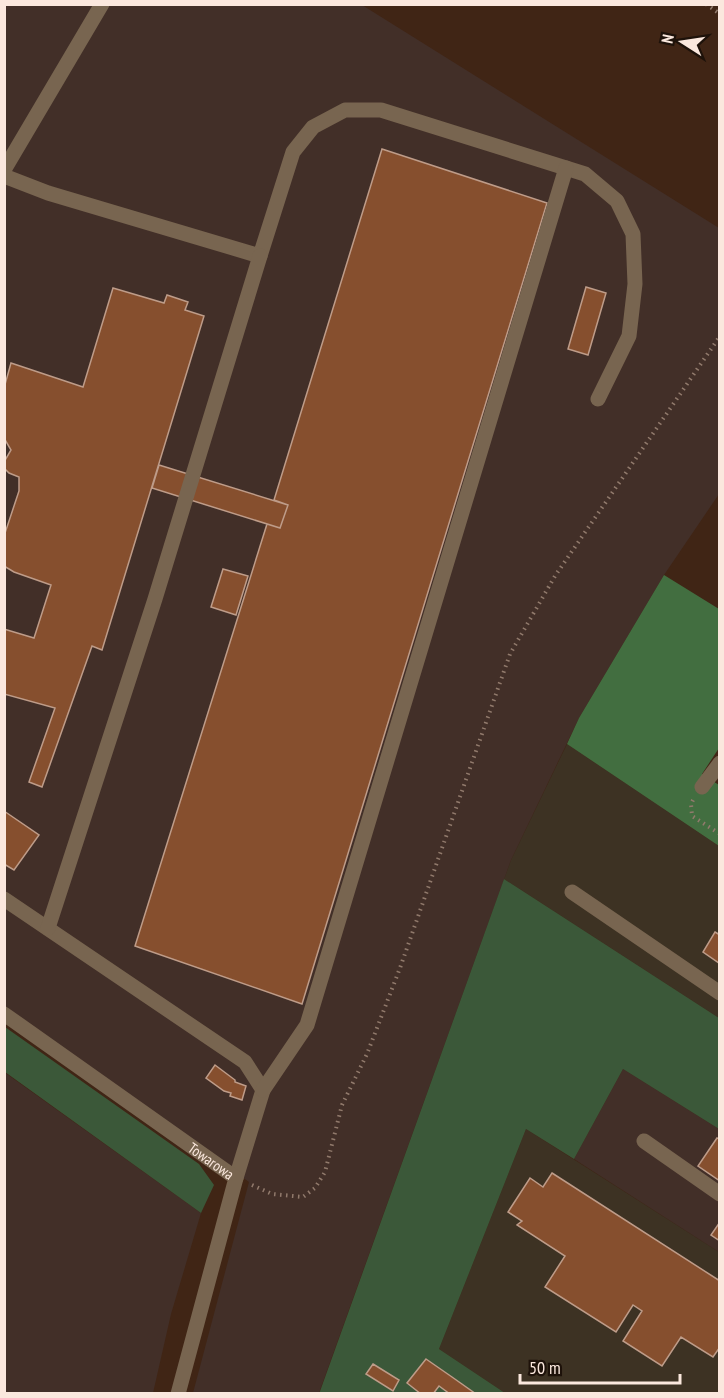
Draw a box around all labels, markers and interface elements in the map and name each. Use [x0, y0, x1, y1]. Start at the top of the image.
north arrow [652, 12, 712, 72]
text: N [657, 33, 678, 45]
street label: Towarowa [185, 1138, 238, 1183]
scale bar [520, 1347, 680, 1385]
text: 50 m [529, 1356, 561, 1379]

